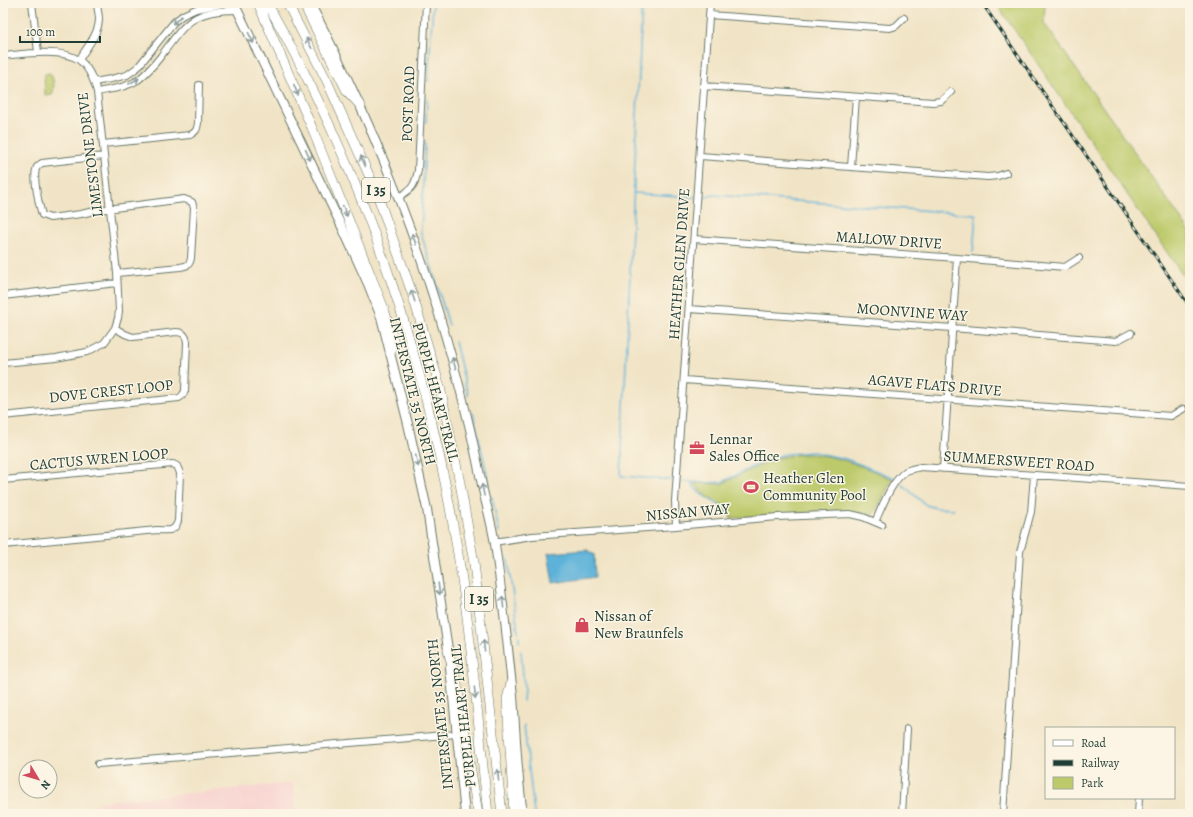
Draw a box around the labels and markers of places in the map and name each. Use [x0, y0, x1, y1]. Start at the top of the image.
place label: Lennar Sales Office [709, 429, 780, 466]
office icon: Lennar Sales Office [688, 439, 706, 457]
place label: Heather Glen Community Pool [763, 468, 866, 505]
sports icon: Heather Glen Community Pool [742, 478, 760, 496]
place label: Nissan of New Braunfels [594, 606, 684, 643]
shop icon: Nissan of New Braunfels [573, 616, 591, 634]

